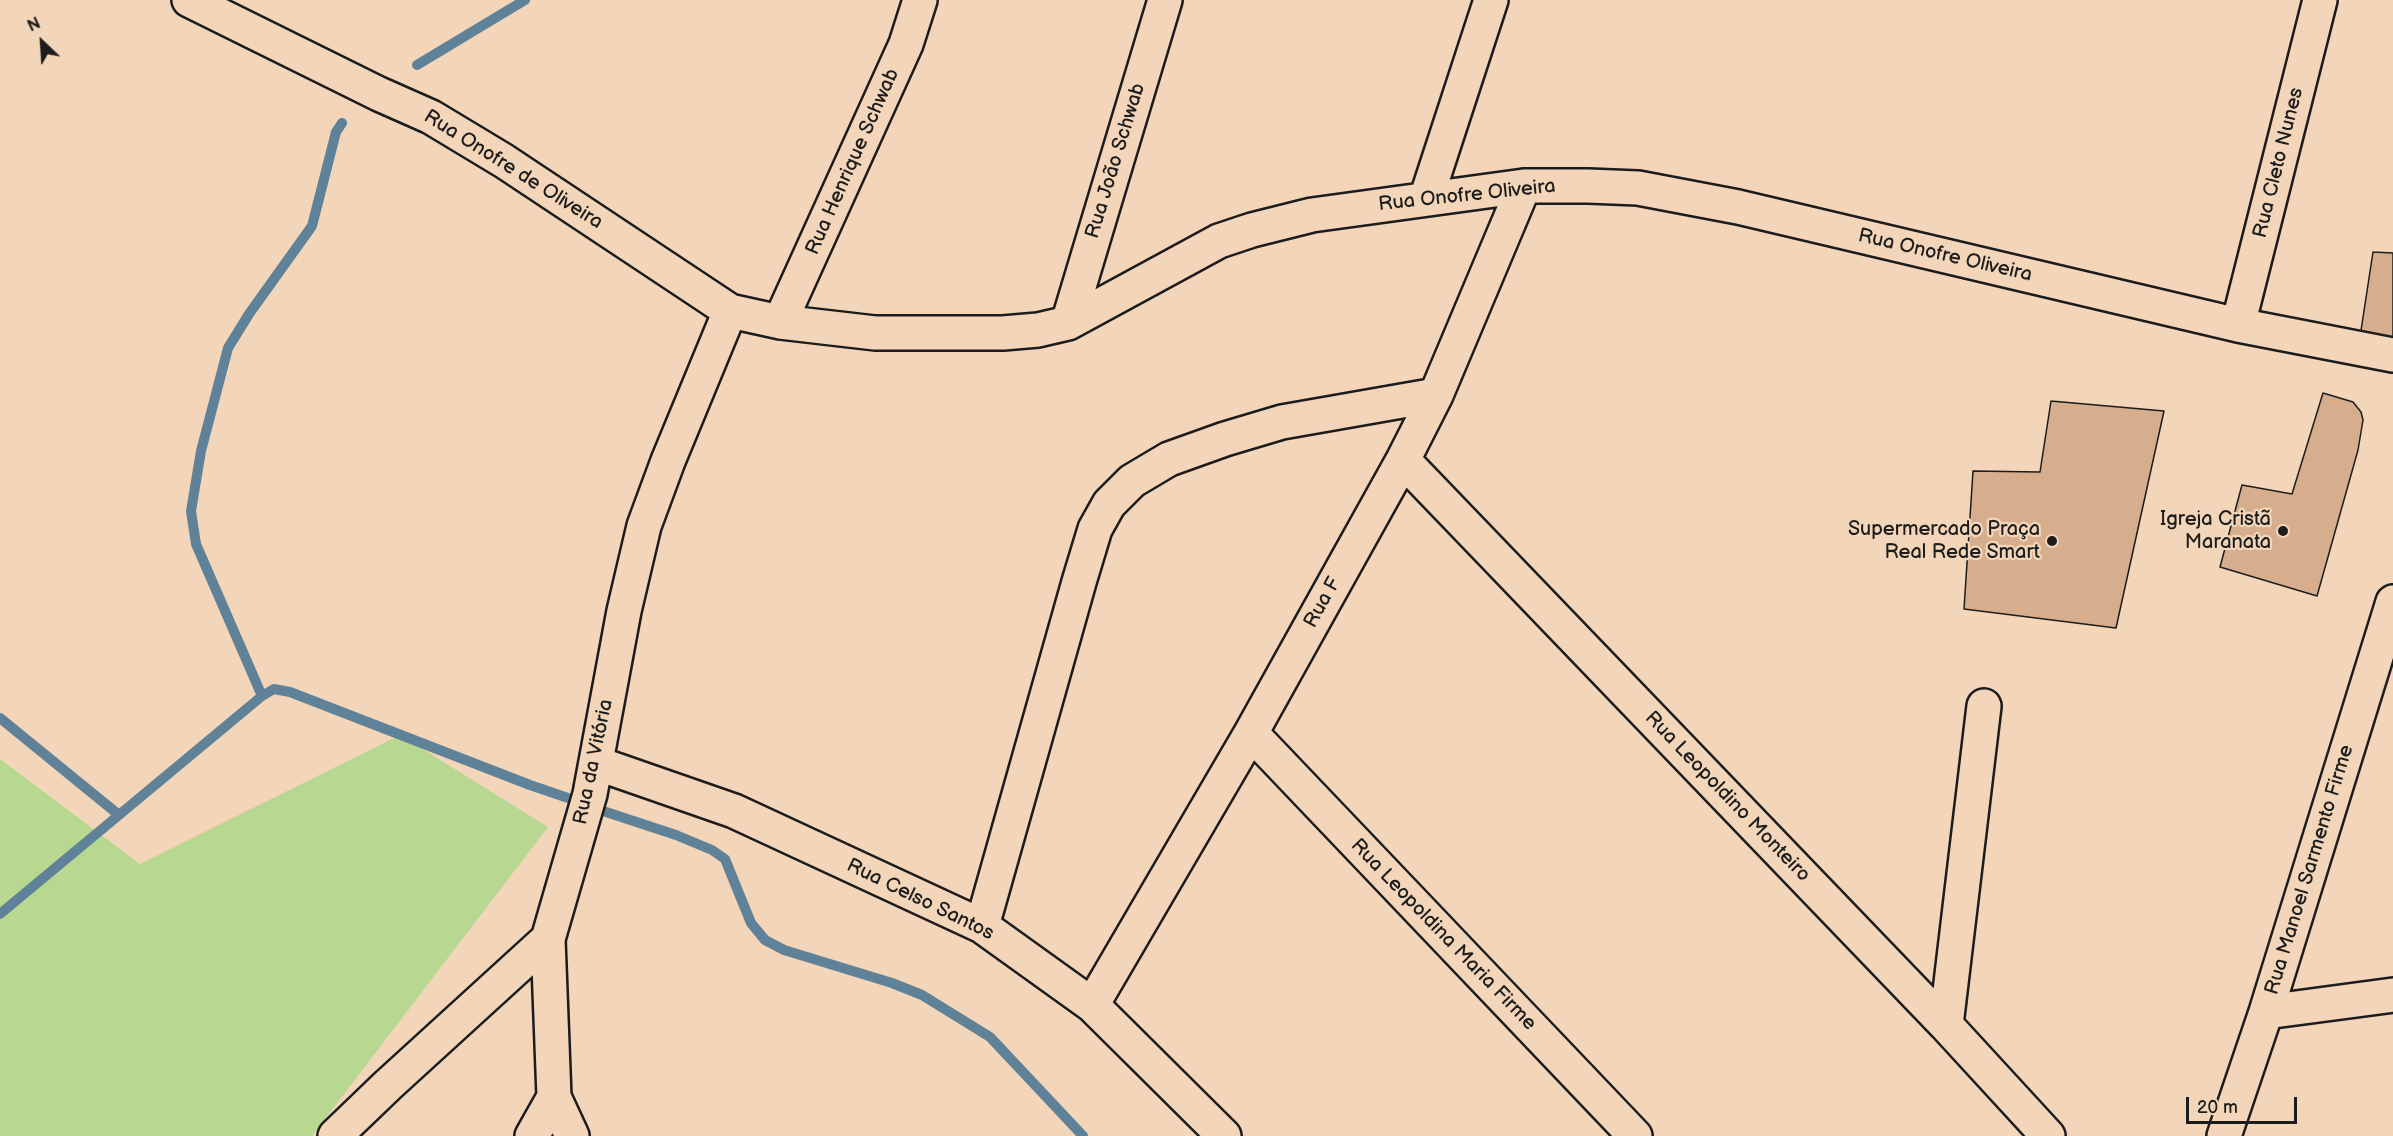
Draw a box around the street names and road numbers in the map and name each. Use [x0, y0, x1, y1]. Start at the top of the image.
street label: Rua Henrique Schwab [801, 65, 905, 259]
street label: Rua João Schwab [1081, 80, 1151, 242]
street label: Rua Cleto Nunes [2249, 85, 2309, 241]
street label: Rua Onofre de Oliveira [419, 105, 607, 235]
street label: Rua Onofre Oliveira [1377, 175, 1557, 217]
street label: Rua Onofre Oliveira [1856, 224, 2034, 288]
street label: Rua F [1299, 574, 1347, 632]
street label: Rua da Vitória [569, 697, 619, 827]
street label: Rua Leopoldino Monteiro [1639, 707, 1815, 887]
street label: Rua Manoel Sarmento Firme [2261, 742, 2359, 998]
street label: Rua Leopoldina Maria Firme [1345, 834, 1541, 1036]
street label: Rua Celso Santos [842, 854, 998, 946]

